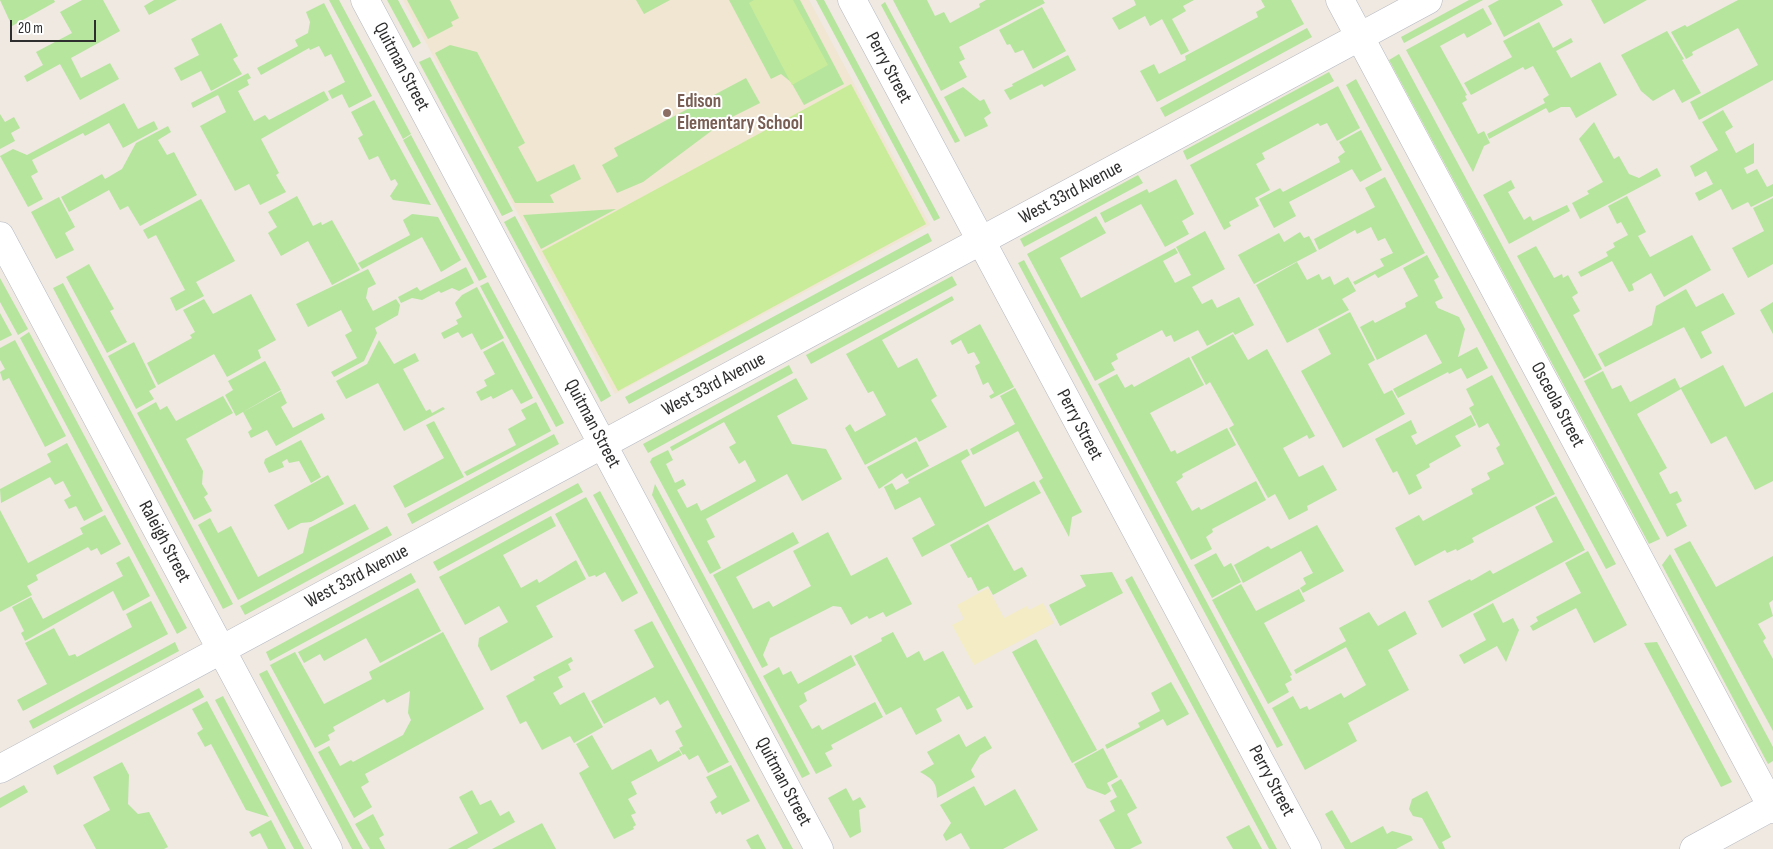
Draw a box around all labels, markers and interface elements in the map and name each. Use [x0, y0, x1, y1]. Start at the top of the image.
scale bar [12, 10, 99, 42]
text: 20 m [18, 19, 43, 38]
street label: Quitman Street [368, 19, 434, 115]
street label: Perry Street [860, 29, 916, 107]
place label: Edison Elementary School [677, 91, 803, 135]
marker: Edison Elementary School [661, 107, 673, 119]
street label: West 33rd Avenue [1015, 156, 1127, 230]
street label: West 33rd Avenue [658, 348, 770, 422]
street label: Osceola Street [1525, 359, 1589, 451]
street label: Quitman Street [559, 376, 625, 472]
street label: Perry Street [1051, 386, 1107, 464]
street label: Raleigh Street [133, 497, 195, 587]
street label: West 33rd Avenue [301, 540, 413, 614]
street label: Quitman Street [750, 734, 816, 830]
street label: Perry Street [1243, 742, 1299, 820]

